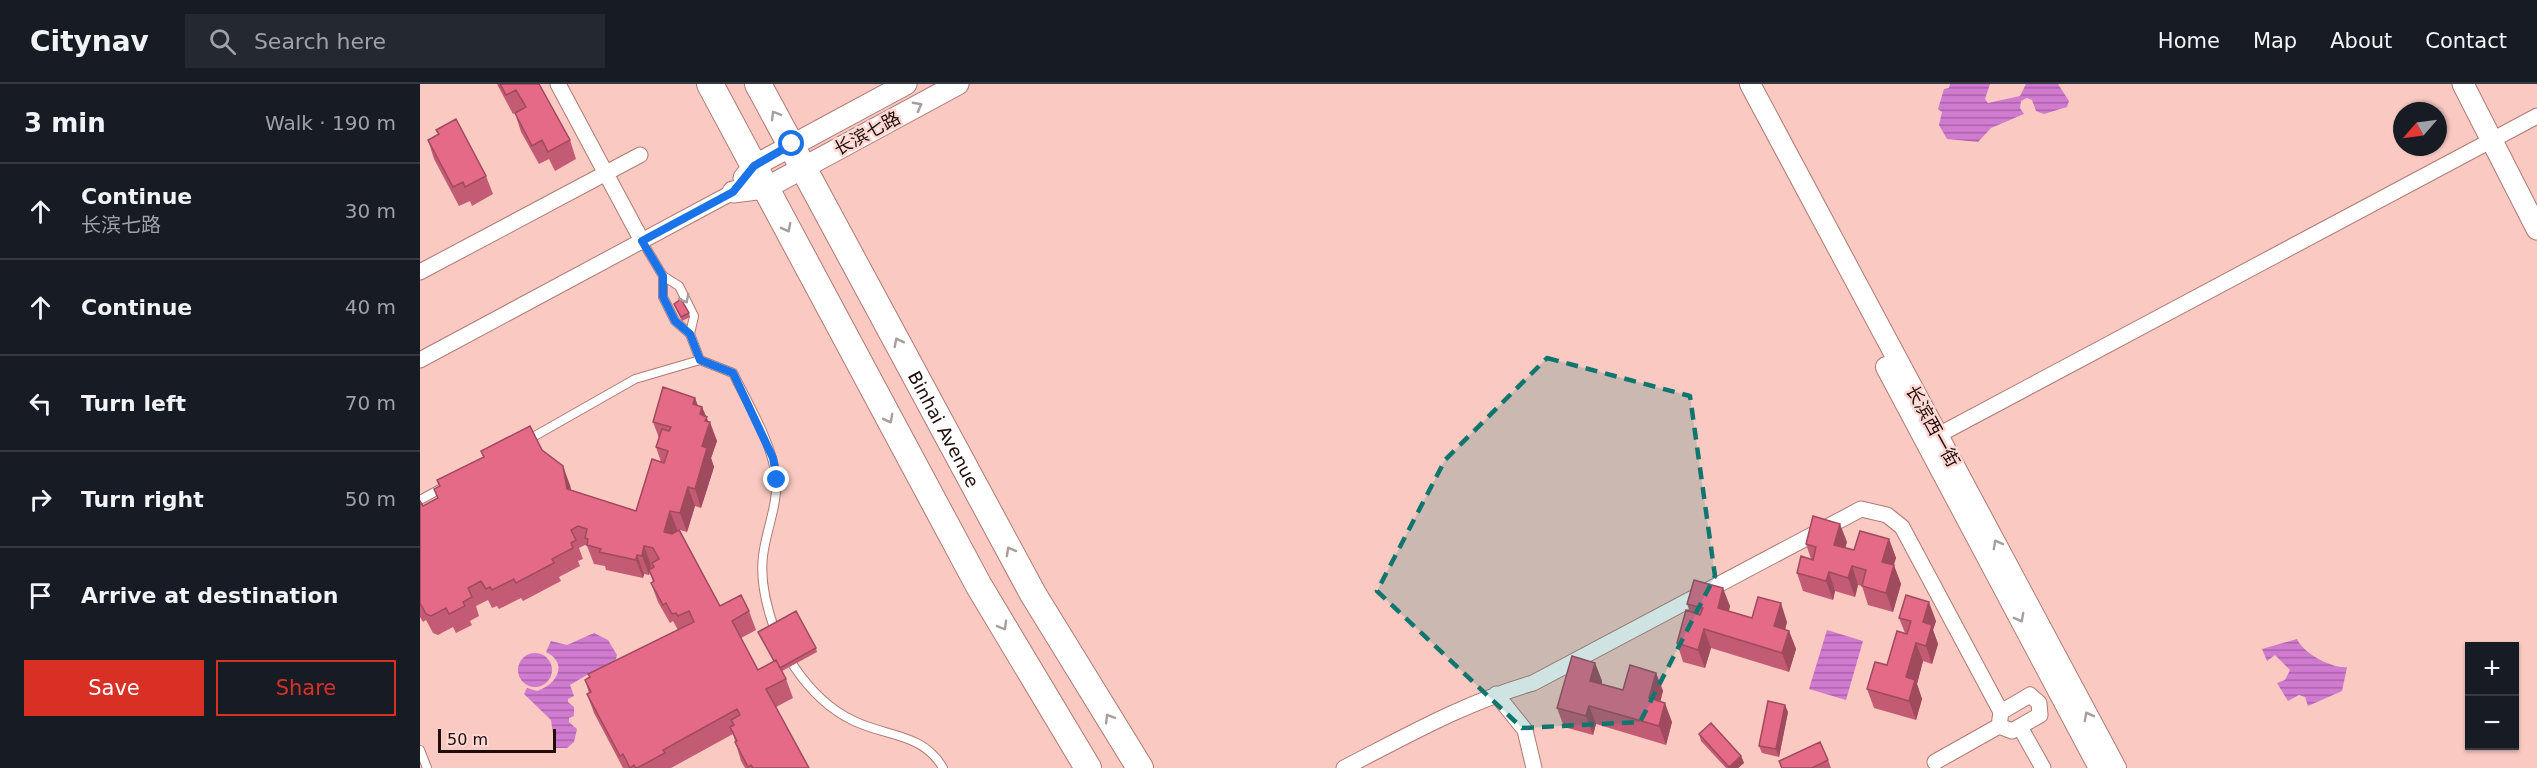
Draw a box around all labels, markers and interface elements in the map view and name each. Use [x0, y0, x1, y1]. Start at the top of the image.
search box [185, 14, 605, 68]
text: Citynav [30, 25, 149, 58]
icon: search [206, 25, 239, 58]
text: Search here [254, 29, 386, 54]
text: Home [2158, 29, 2220, 53]
text: Map [2253, 29, 2297, 53]
text: About [2330, 29, 2392, 53]
text: Contact [2425, 29, 2507, 53]
one-way arrow [911, 102, 922, 113]
north arrow [2393, 102, 2447, 156]
street label: 长滨七路 [830, 107, 904, 159]
text: 3 min [24, 108, 106, 138]
text: Walk · 190 m [265, 111, 396, 135]
one-way arrow [771, 111, 783, 121]
route start [778, 130, 804, 156]
text: Continue [81, 184, 192, 209]
icon: ahead [24, 195, 57, 228]
text: 30 m [345, 199, 396, 223]
text: 长滨七路 [81, 213, 161, 237]
one-way arrow [780, 222, 791, 232]
icon: ahead [24, 291, 57, 324]
one-way arrow [678, 293, 690, 304]
text: Continue [81, 295, 192, 320]
text: 40 m [345, 295, 396, 319]
one-way arrow [894, 338, 905, 348]
street label: Binhai Avenue [904, 367, 984, 491]
street label: 长滨西一街 [1902, 382, 1964, 470]
icon: left [24, 387, 57, 420]
text: Turn left [81, 391, 186, 416]
text: 70 m [345, 391, 396, 415]
one-way arrow [882, 412, 893, 423]
route end [763, 466, 789, 492]
icon: right [24, 483, 57, 516]
text: Turn right [81, 487, 204, 512]
text: 50 m [345, 487, 396, 511]
one-way arrow [1993, 540, 2004, 550]
one-way arrow [1006, 547, 1017, 557]
icon: arrive [24, 579, 57, 612]
text: Arrive at destination [81, 583, 338, 608]
one-way arrow [2012, 611, 2024, 622]
one-way arrow [996, 620, 1007, 630]
map controls [2465, 642, 2519, 750]
button: + [2465, 642, 2519, 696]
button: Save [24, 660, 204, 716]
button: Share [216, 660, 396, 716]
button: − [2465, 696, 2519, 750]
one-way arrow [2084, 712, 2095, 723]
one-way arrow [1106, 714, 1117, 725]
scale bar [438, 726, 556, 754]
text: 50 m [447, 730, 488, 749]

